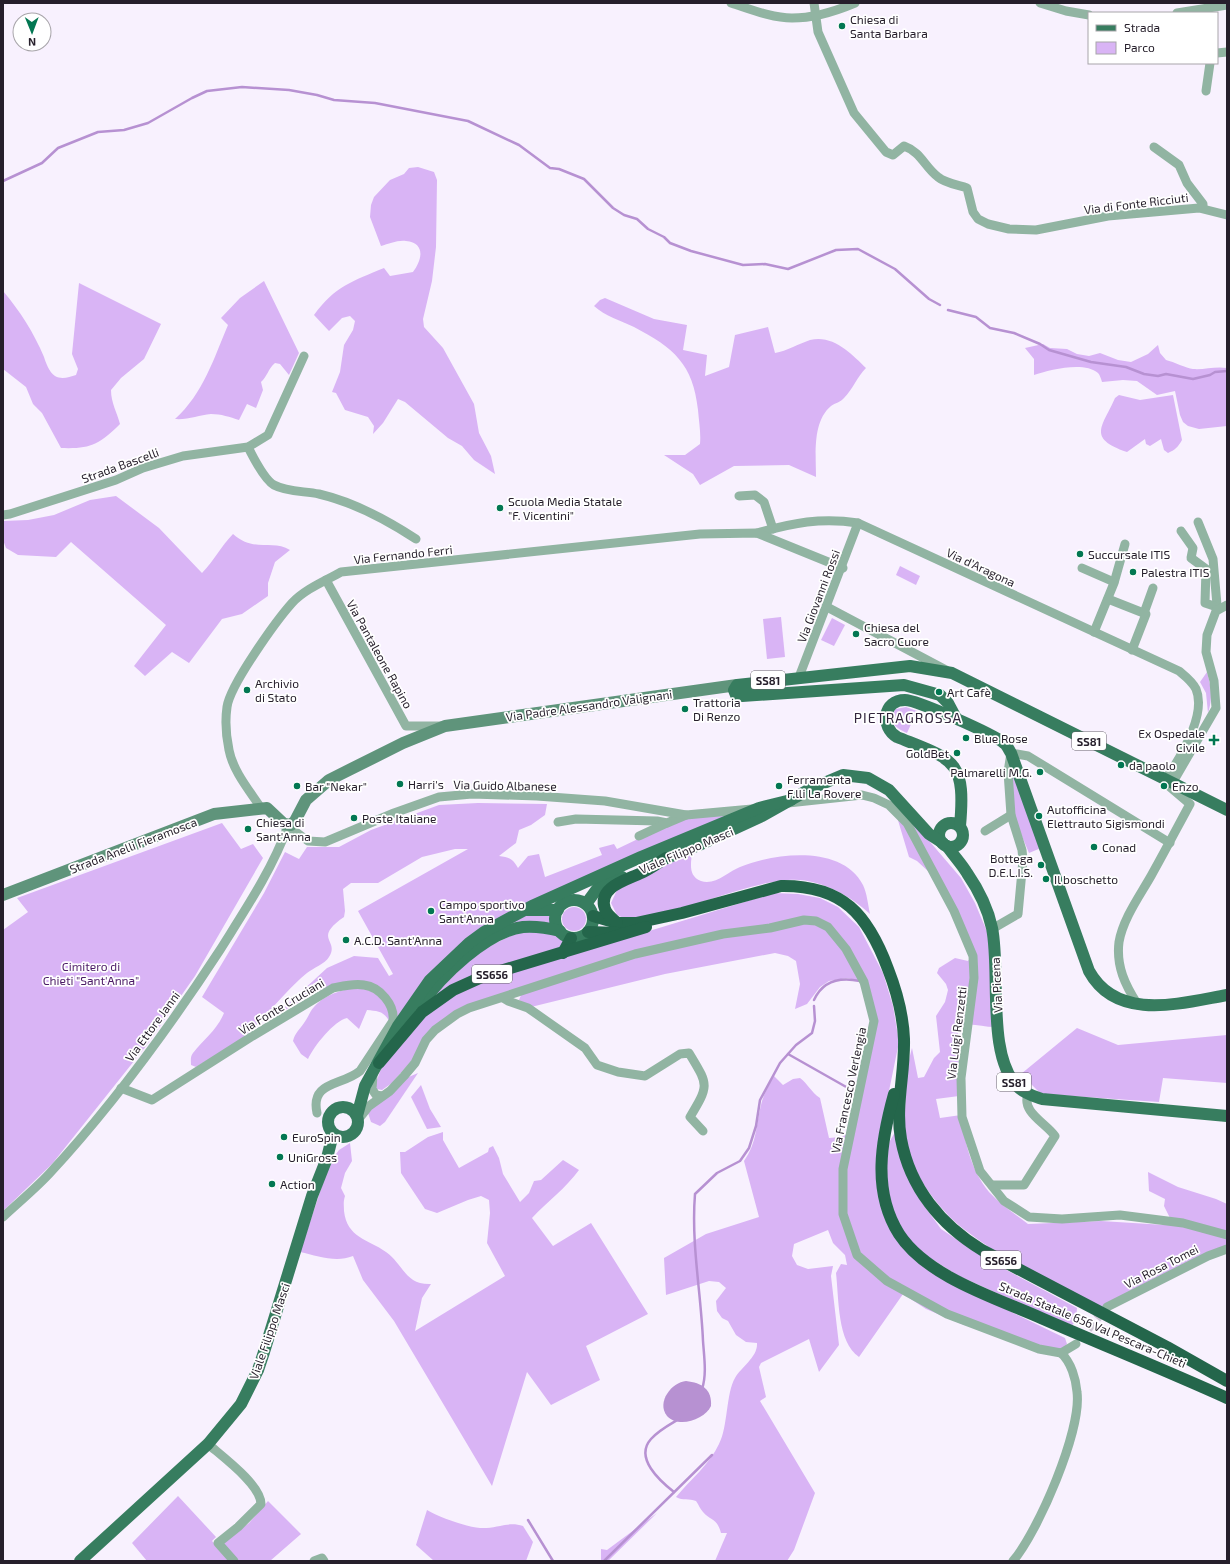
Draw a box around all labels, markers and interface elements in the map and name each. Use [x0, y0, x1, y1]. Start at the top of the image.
north arrow [12, 12, 52, 52]
place label: Chiesa di Santa Barbara [850, 12, 928, 40]
legend [1088, 12, 1218, 64]
text: Strada [1124, 20, 1160, 34]
marker: Chiesa di Santa Barbara [837, 21, 847, 31]
text: N [28, 36, 36, 49]
text: Parco [1124, 40, 1155, 54]
street label: Via di Fonte Ricciuti [1083, 190, 1189, 216]
street label: Strada Bascelli [79, 445, 161, 485]
place label: Scuola Media Statale "F. Vicentini" [508, 494, 622, 522]
marker: Scuola Media Statale "F. Vicentini" [495, 503, 505, 513]
street label: Via Fernando Ferri [353, 542, 453, 566]
street label: Via d'Aragona [944, 545, 1018, 589]
street label: Via Giovanni Rossi [794, 547, 842, 645]
place label: Succursale ITIS [1088, 547, 1170, 561]
marker: Succursale ITIS [1075, 549, 1085, 559]
place label: Palestra ITIS [1141, 565, 1210, 579]
marker: Palestra ITIS [1128, 567, 1138, 577]
street label: Via Pantaleone Rapino [344, 597, 416, 711]
place label: Chiesa del Sacro Cuore [864, 620, 929, 648]
marker: Chiesa del Sacro Cuore [851, 629, 861, 639]
road number: SS81 [751, 671, 785, 689]
place label: Archivio di Stato [255, 676, 299, 704]
marker: Archivio di Stato [242, 685, 252, 695]
place label: Art Cafè [947, 685, 991, 699]
street label: Via Padre Alessandro Valignani [505, 686, 673, 724]
marker: Art Cafè [934, 687, 944, 697]
place label: Trattoria Di Renzo [693, 695, 741, 723]
marker: Trattoria Di Renzo [680, 704, 690, 714]
district label: PIETRAGROSSA [854, 709, 962, 726]
place label: Ex Ospedale Civile [1138, 726, 1205, 754]
place label: Blue Rose [974, 731, 1028, 745]
road number: SS81 [1072, 732, 1106, 750]
marker: Blue Rose [961, 733, 971, 743]
marker: Ex Ospedale Civile [1208, 734, 1220, 746]
place label: GoldBet [906, 746, 949, 760]
marker: GoldBet [952, 748, 962, 758]
place label: da paolo [1129, 758, 1176, 772]
marker: da paolo [1116, 760, 1126, 770]
place label: Palmarelli M.G. [950, 765, 1032, 779]
marker: Palmarelli M.G. [1035, 767, 1045, 777]
place label: Ferramenta F.lli La Rovere [787, 772, 861, 800]
place label: Harri's [408, 777, 444, 791]
street label: Via Guido Albanese [453, 777, 557, 793]
place label: Bar "Nekar" [305, 779, 367, 793]
marker: Harri's [395, 779, 405, 789]
place label: Enzo [1172, 779, 1199, 793]
marker: Bar "Nekar" [292, 781, 302, 791]
marker: Ferramenta F.lli La Rovere [774, 781, 784, 791]
marker: Enzo [1159, 781, 1169, 791]
place label: Autofficina Elettrauto Sigismondi [1047, 802, 1165, 830]
place label: Poste Italiane [362, 811, 436, 825]
marker: Autofficina Elettrauto Sigismondi [1034, 811, 1044, 821]
marker: Poste Italiane [349, 813, 359, 823]
street label: Strada Anelli Fieramosca [67, 814, 199, 876]
place label: Chiesa di Sant'Anna [256, 815, 311, 843]
marker: Chiesa di Sant'Anna [243, 824, 253, 834]
street label: Viale Filippo Masci [637, 824, 735, 876]
place label: Conad [1102, 840, 1136, 854]
marker: Conad [1089, 842, 1099, 852]
place label: Bottega D.E.L.I.S. [989, 851, 1033, 879]
marker: Bottega D.E.L.I.S. [1036, 860, 1046, 870]
place label: Il boschetto [1054, 872, 1118, 886]
marker: Il boschetto [1041, 874, 1051, 884]
place label: Campo sportivo Sant'Anna [439, 897, 525, 925]
marker: Campo sportivo Sant'Anna [426, 906, 436, 916]
place label: A.C.D. Sant'Anna [354, 933, 442, 947]
marker: A.C.D. Sant'Anna [341, 935, 351, 945]
street label: Via Picena [988, 957, 1004, 1013]
park label: Cimitero di Chieti "Sant'Anna" [43, 959, 139, 987]
road number: SS656 [472, 965, 512, 983]
street label: Via Fonte Cruciani [236, 975, 326, 1037]
street label: Via Luigi Renzetti [943, 986, 969, 1080]
street label: Via Ettore Janni [122, 988, 182, 1064]
street label: Via Francesco Verlengia [828, 1026, 868, 1154]
road number: SS81 [997, 1073, 1031, 1091]
place label: EuroSpin [292, 1130, 341, 1144]
marker: EuroSpin [279, 1132, 289, 1142]
place label: UniGross [288, 1150, 337, 1164]
marker: UniGross [275, 1152, 285, 1162]
place label: Action [280, 1177, 315, 1191]
marker: Action [267, 1179, 277, 1189]
street label: Via Rosa Tomei [1122, 1241, 1200, 1291]
road number: SS656 [981, 1251, 1021, 1269]
street label: Strada Statale 656 Val Pescara-Chieti [997, 1278, 1189, 1370]
street label: Viale Filippo Masci [246, 1281, 292, 1381]

